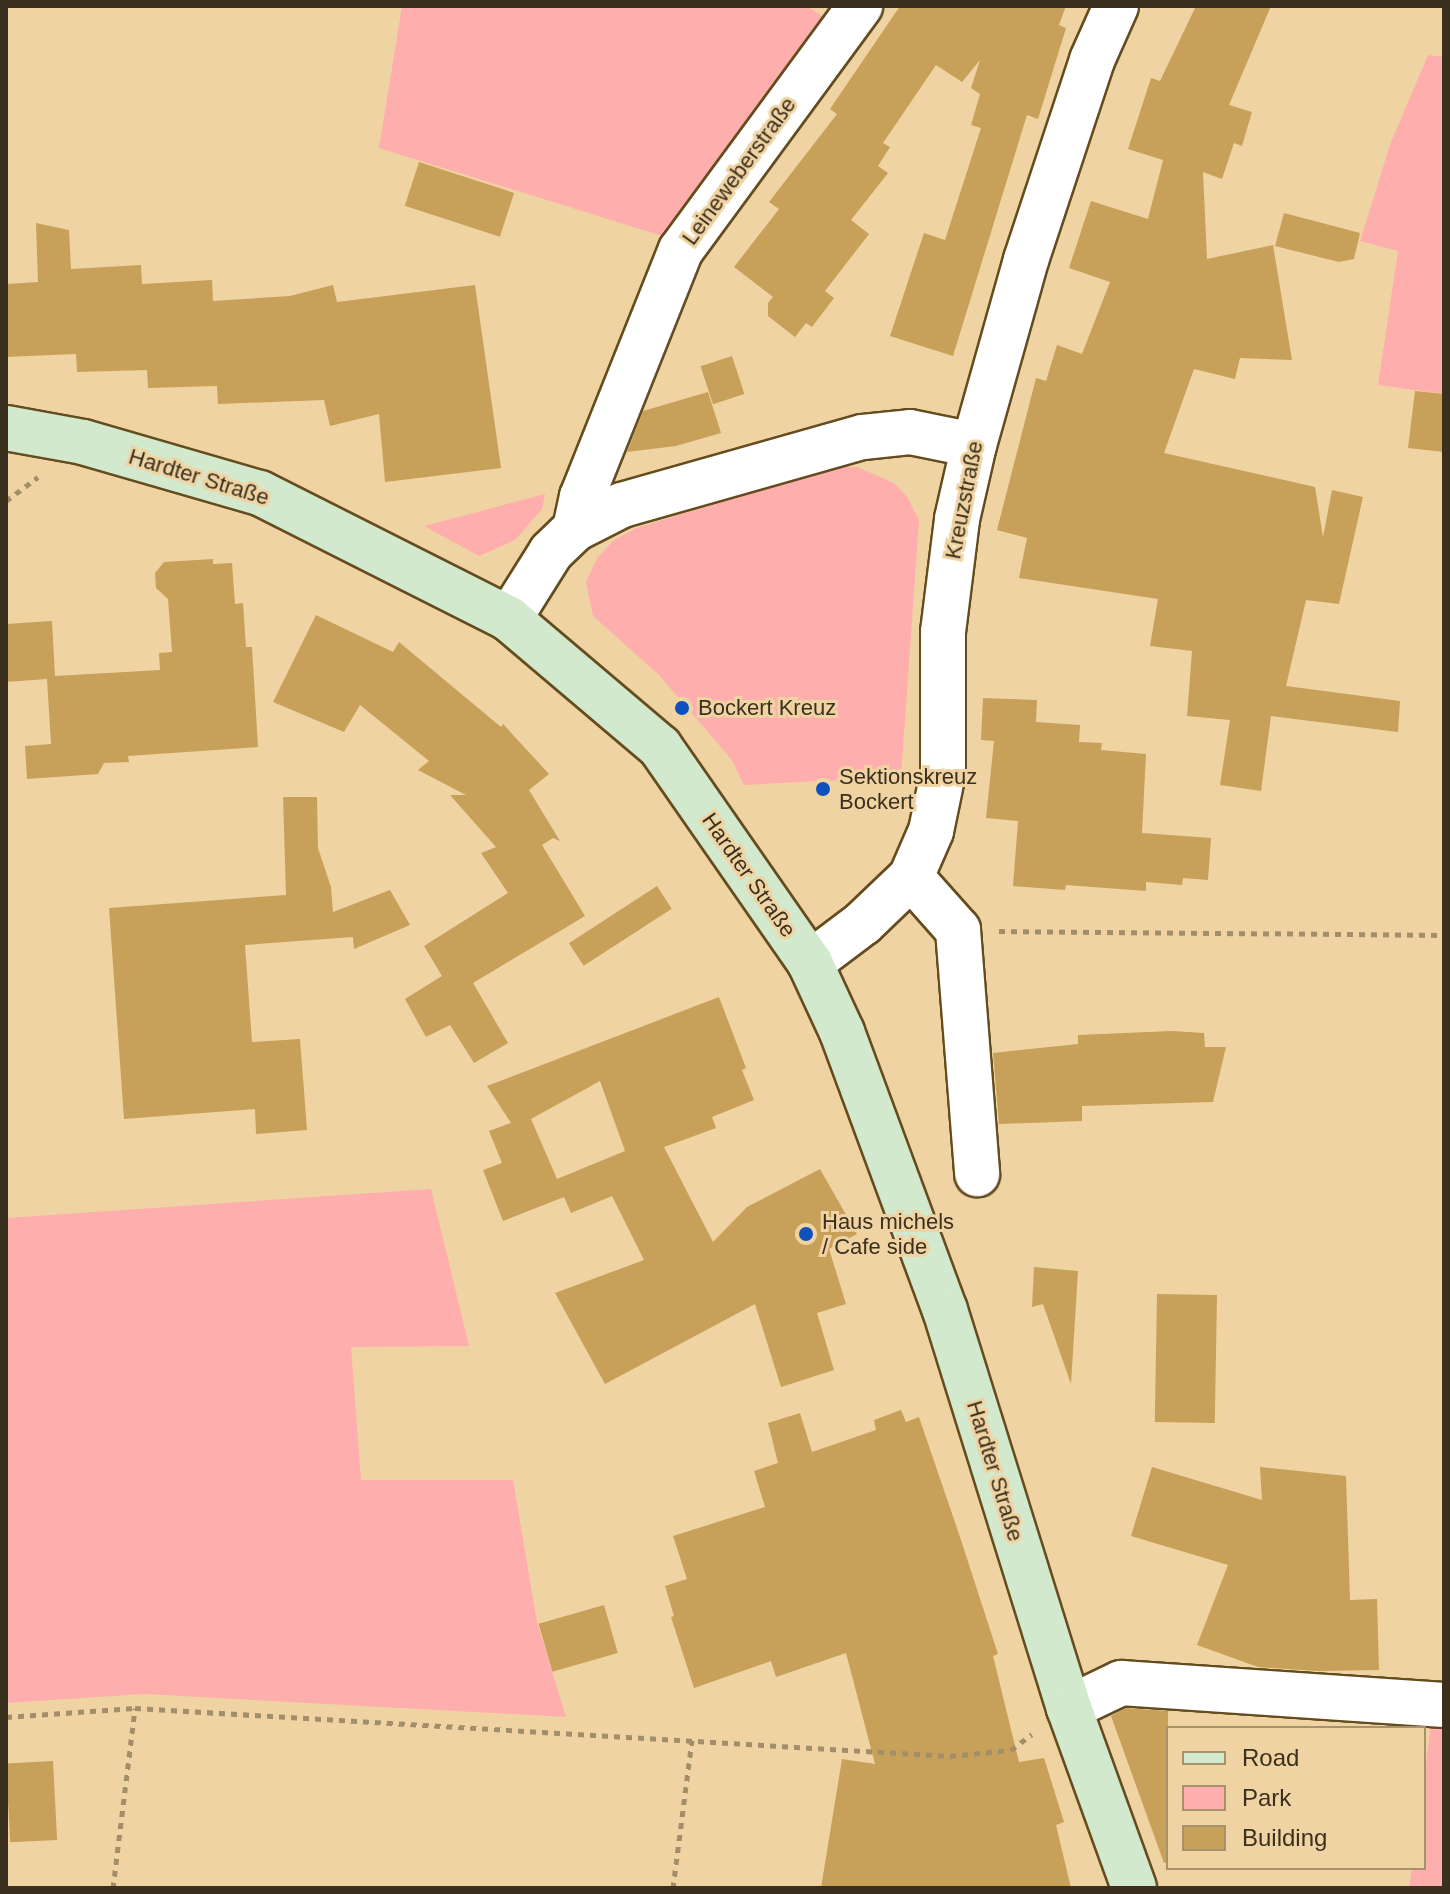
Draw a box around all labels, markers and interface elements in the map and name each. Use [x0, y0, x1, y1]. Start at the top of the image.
street label: Leineweberstraße [677, 92, 801, 250]
street label: Kreuzstraße [940, 439, 988, 561]
street label: Hardter Straße [126, 443, 272, 511]
place label: Bockert Kreuz [698, 695, 836, 721]
marker: Bockert Kreuz [673, 699, 691, 717]
place label: Sektionskreuz Bockert [839, 763, 977, 814]
marker: Sektionskreuz Bockert [814, 780, 832, 798]
street label: Hardter Straße [696, 808, 802, 942]
place label: Haus michels / Cafe side [822, 1208, 954, 1260]
marker: Haus michels / Cafe side [797, 1225, 815, 1243]
street label: Hardter Straße [961, 1398, 1029, 1544]
legend [1166, 1726, 1426, 1870]
text: Road [1242, 1744, 1299, 1771]
text: Park [1242, 1784, 1291, 1811]
text: Building [1242, 1824, 1327, 1851]

